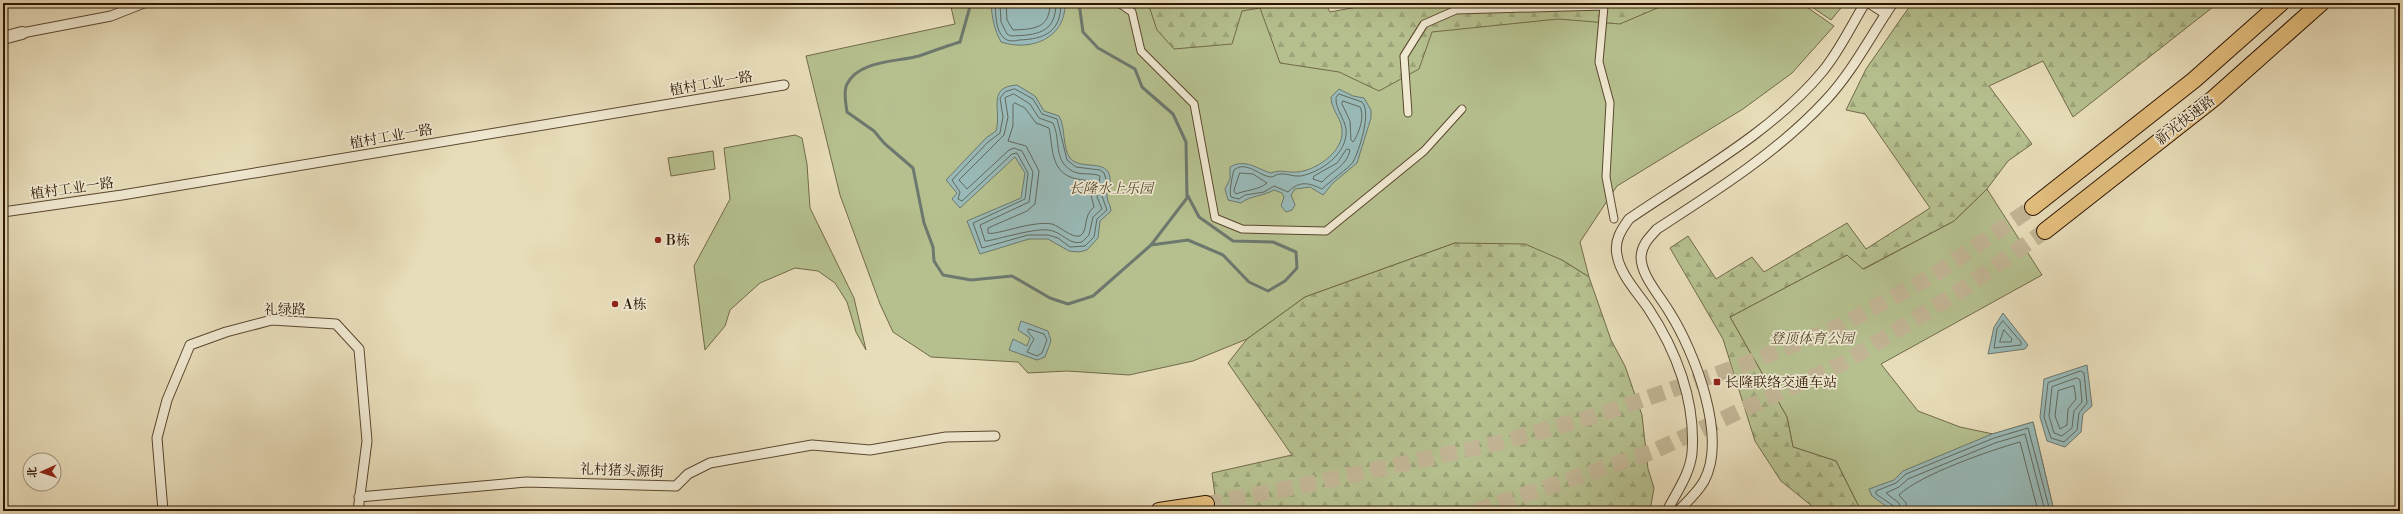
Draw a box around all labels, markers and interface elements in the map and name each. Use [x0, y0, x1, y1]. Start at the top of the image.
street label: 植村工业一路 [668, 68, 754, 100]
street label: 新光快速路 [2152, 92, 2219, 149]
street label: 植村工业一路 [348, 121, 434, 153]
street label: 植村工业一路 [29, 174, 115, 204]
park label: 长隆水上乐园 [1069, 180, 1155, 198]
place label: B栋 [665, 232, 690, 250]
marker: B栋 [653, 235, 663, 245]
place label: A栋 [622, 296, 647, 314]
marker: A栋 [610, 299, 620, 309]
street label: 礼绿路 [264, 301, 306, 319]
park label: 登顶体育公园 [1770, 330, 1856, 348]
place label: 长隆联络交通车站 [1725, 374, 1837, 392]
marker: 长隆联络交通车站 [1712, 377, 1722, 387]
north arrow [22, 452, 62, 492]
street label: 礼村猪头源街 [580, 461, 664, 481]
text: 北 [26, 467, 40, 478]

